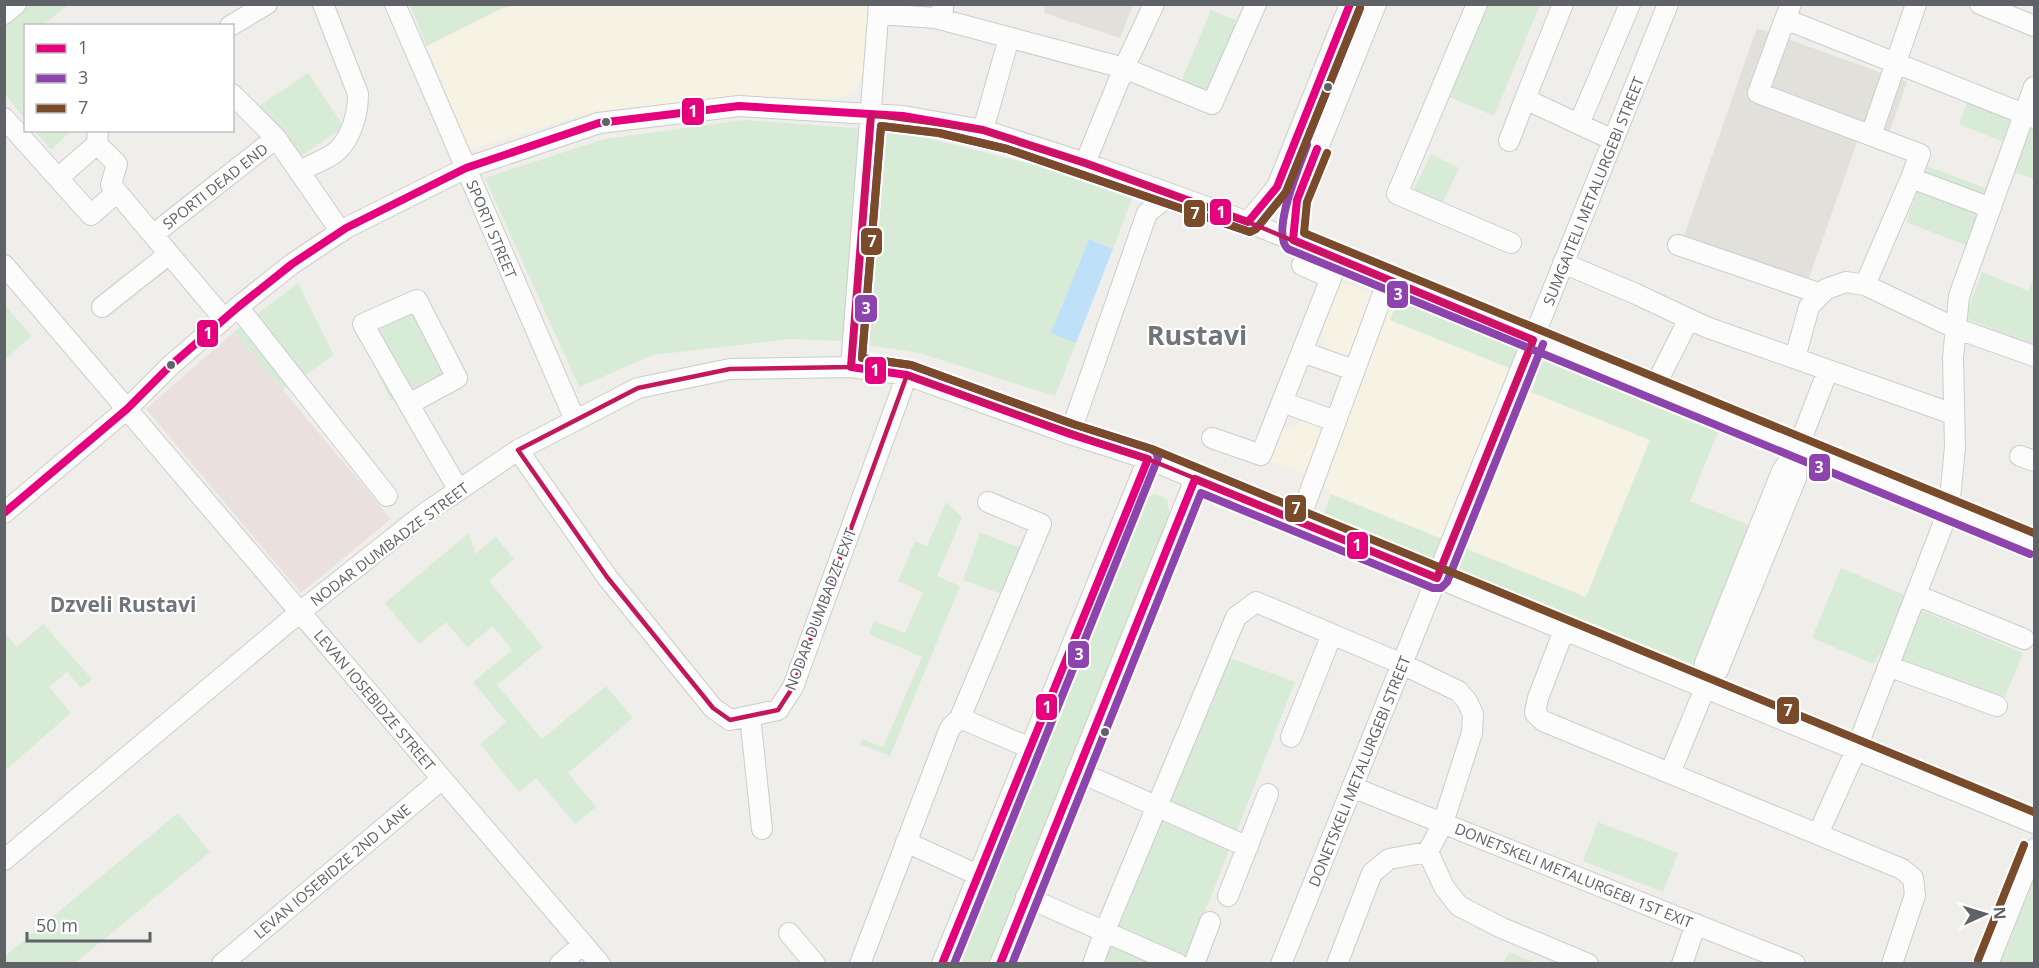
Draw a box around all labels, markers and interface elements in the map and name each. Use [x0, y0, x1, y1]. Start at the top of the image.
legend [24, 24, 234, 132]
text: 1 [78, 35, 88, 59]
text: 3 [78, 65, 88, 89]
street label: SUMGAITELI METALURGEBI STREET [1538, 73, 1648, 308]
unlabelled marker [1322, 81, 1334, 93]
text: 7 [78, 95, 88, 119]
line badge: 1 [681, 97, 705, 126]
text: 1 [688, 100, 698, 122]
unlabelled marker [600, 116, 612, 128]
street label: SPORTI DEAD END [158, 139, 272, 233]
street label: SPORTI STREET [462, 177, 522, 282]
line badge: 1 [1209, 198, 1232, 226]
line badge: 7 [1183, 199, 1206, 228]
text: 1 [1216, 201, 1226, 223]
text: 7 [1190, 202, 1200, 224]
line badge: 7 [860, 227, 883, 256]
text: 7 [867, 230, 877, 252]
line badge: 3 [1386, 280, 1409, 309]
text: 3 [1393, 283, 1403, 305]
line badge: 3 [854, 294, 878, 323]
text: 3 [861, 297, 871, 319]
district label: Rustavi [1147, 316, 1247, 353]
line badge: 1 [196, 319, 219, 348]
text: 1 [203, 322, 213, 344]
line badge: 1 [864, 356, 887, 385]
unlabelled marker [165, 359, 177, 371]
text: 1 [870, 359, 880, 381]
line badge: 3 [1808, 453, 1831, 482]
text: 3 [1814, 456, 1824, 478]
street label: NODAR DUMBADZE STREET [306, 477, 473, 610]
line badge: 7 [1284, 494, 1307, 523]
text: 7 [1291, 497, 1301, 519]
street label: NODAR DUMBADZE EXIT [780, 524, 860, 693]
line badge: 1 [1346, 531, 1369, 560]
text: 1 [1352, 534, 1362, 556]
district label: Dzveli Rustavi [50, 590, 196, 618]
street label: LEVAN IOSEBIDZE STREET [310, 625, 440, 775]
line badge: 3 [1067, 640, 1090, 669]
text: 3 [1074, 643, 1084, 665]
street label: DONETSKELI METALURGEBI STREET [1303, 652, 1415, 889]
line badge: 1 [1035, 693, 1058, 721]
text: 1 [1042, 696, 1052, 718]
line badge: 7 [1776, 696, 1800, 725]
text: 7 [1783, 699, 1793, 721]
unlabelled marker [1099, 726, 1111, 738]
street label: LEVAN IOSEBIDZE 2ND LANE [249, 799, 415, 943]
street label: DONETSKELI METALURGEBI 1ST EXIT [1452, 818, 1697, 932]
north arrow [1955, 884, 2015, 944]
scale bar [27, 905, 150, 943]
text: N [1989, 906, 2011, 920]
text: 50 m [36, 913, 78, 937]

